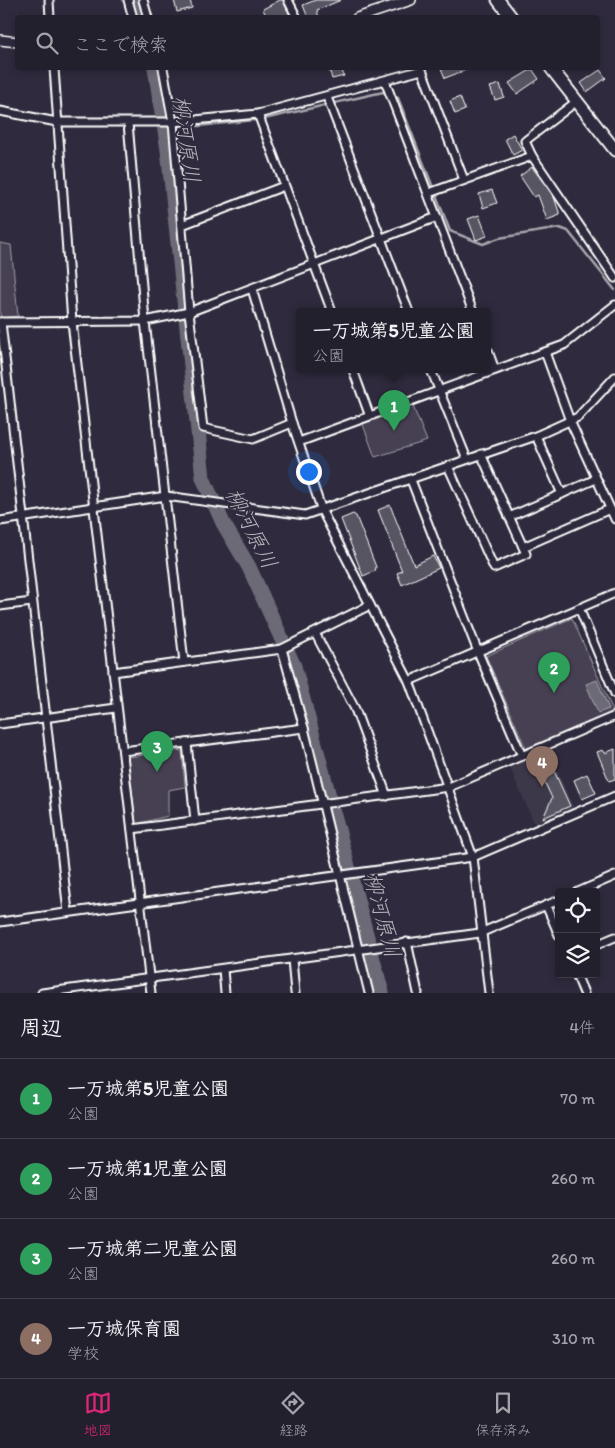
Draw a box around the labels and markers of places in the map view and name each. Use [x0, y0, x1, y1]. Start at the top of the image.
pin: 1 [378, 390, 410, 431]
pin: 2 [538, 652, 570, 693]
pin: 3 [141, 731, 173, 772]
pin: 4 [526, 746, 558, 787]

